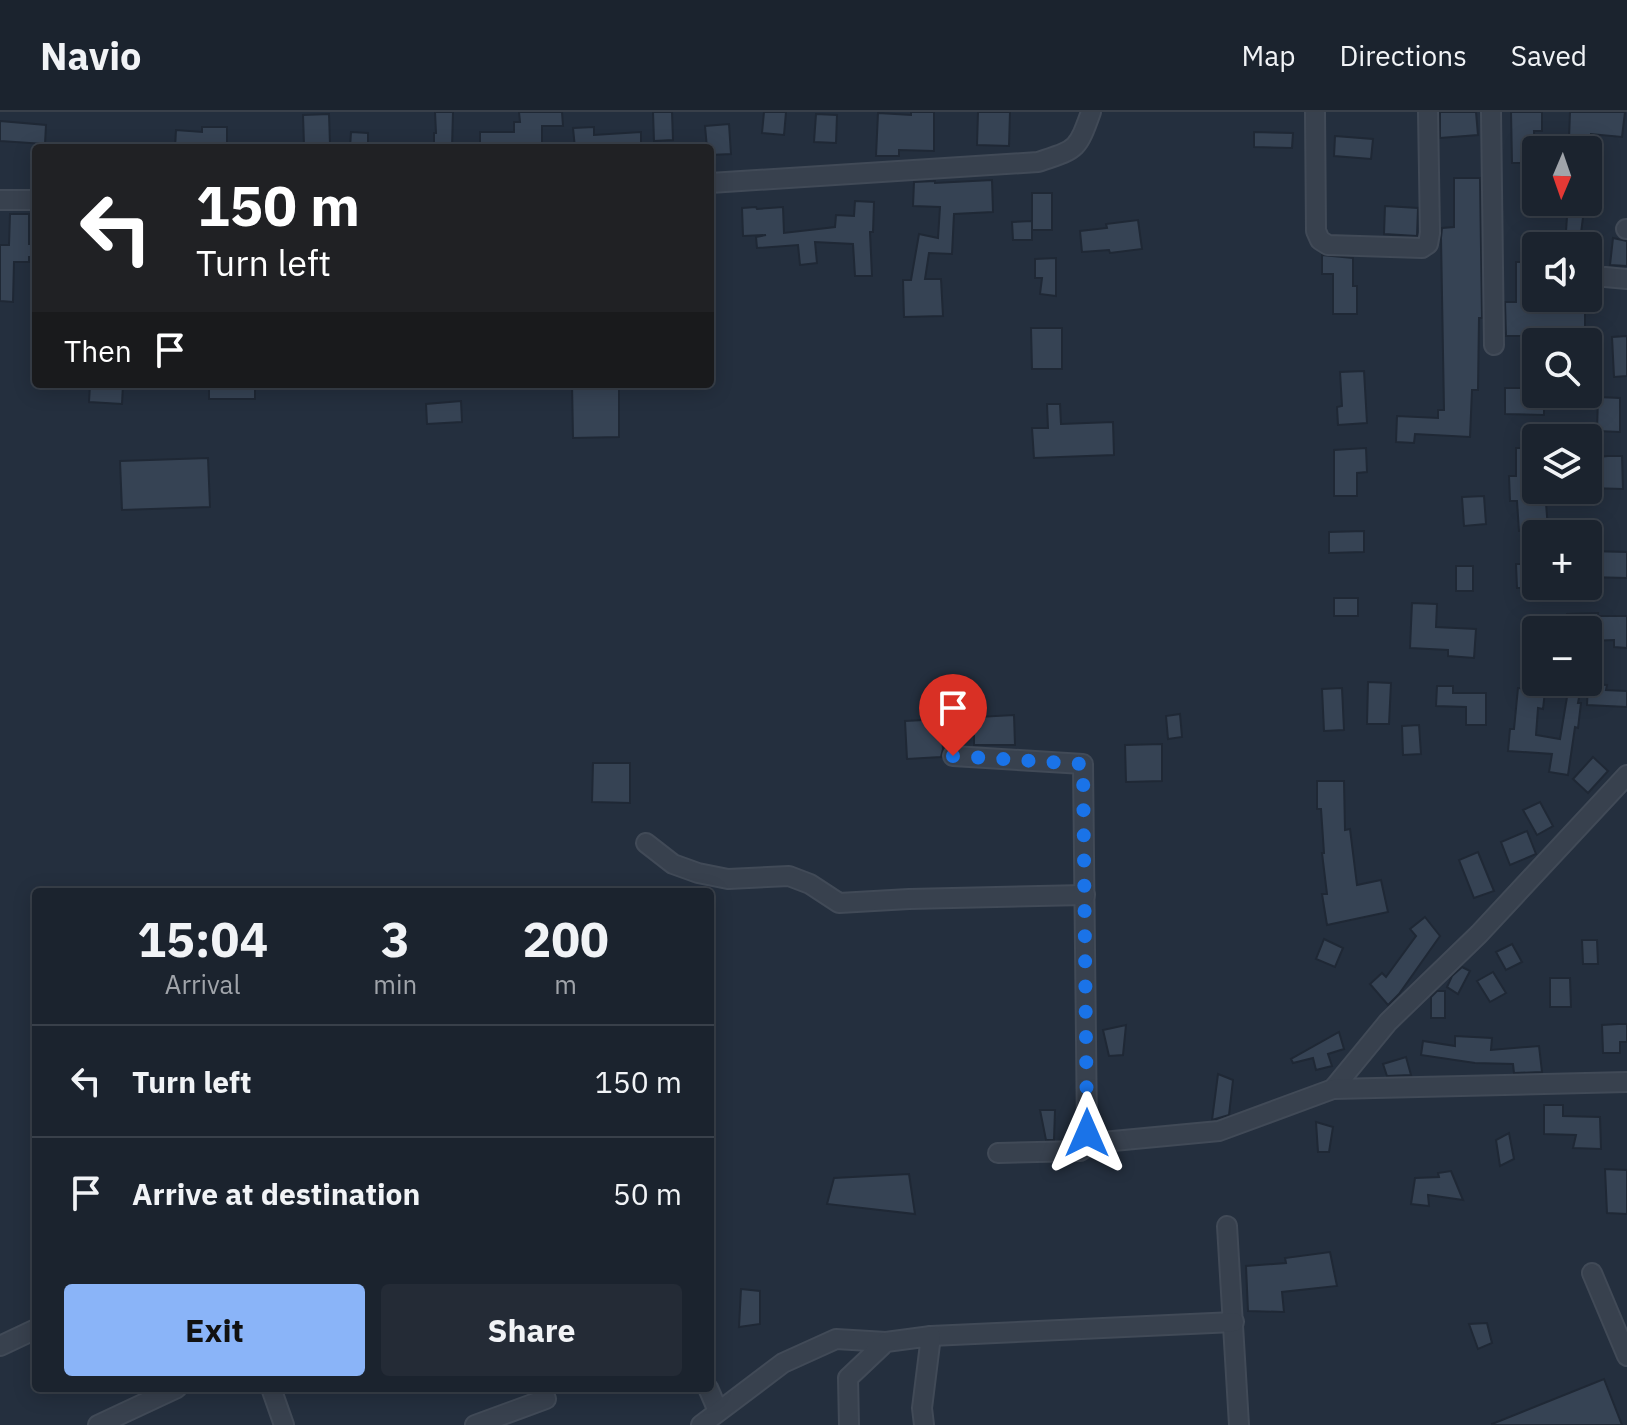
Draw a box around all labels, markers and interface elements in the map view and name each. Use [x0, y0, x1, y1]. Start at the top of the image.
text: Navio [40, 31, 142, 80]
text: Map [1241, 37, 1295, 74]
text: Directions [1339, 37, 1467, 74]
text: Saved [1511, 37, 1587, 74]
north arrow [1522, 136, 1602, 216]
map controls [1522, 136, 1602, 696]
text: 150 m [196, 169, 360, 241]
icon: left [64, 176, 168, 280]
button: sound [1522, 232, 1602, 312]
text: Turn left [196, 239, 331, 286]
icon: arrive [148, 328, 192, 372]
button: search [1522, 328, 1602, 408]
text: Then [64, 331, 132, 370]
button: layers [1522, 424, 1602, 504]
button: + [1522, 520, 1602, 600]
button: − [1522, 616, 1602, 696]
pin [919, 674, 987, 756]
icon: arrive [931, 686, 975, 730]
text: 15:04 [137, 908, 268, 970]
text: 3 [381, 908, 410, 970]
text: 200 [522, 908, 609, 970]
text: Arrival [165, 967, 241, 1001]
text: min [373, 967, 417, 1001]
text: m [554, 967, 577, 1001]
icon: left [64, 1059, 108, 1103]
text: Turn left [132, 1062, 251, 1101]
text: 150 m [595, 1062, 682, 1101]
position arrow [1045, 1091, 1129, 1175]
icon: arrive [64, 1171, 108, 1215]
text: Arrive at destination [132, 1174, 420, 1213]
text: 50 m [613, 1174, 682, 1213]
button: Exit [64, 1284, 365, 1376]
button: Share [381, 1284, 682, 1376]

